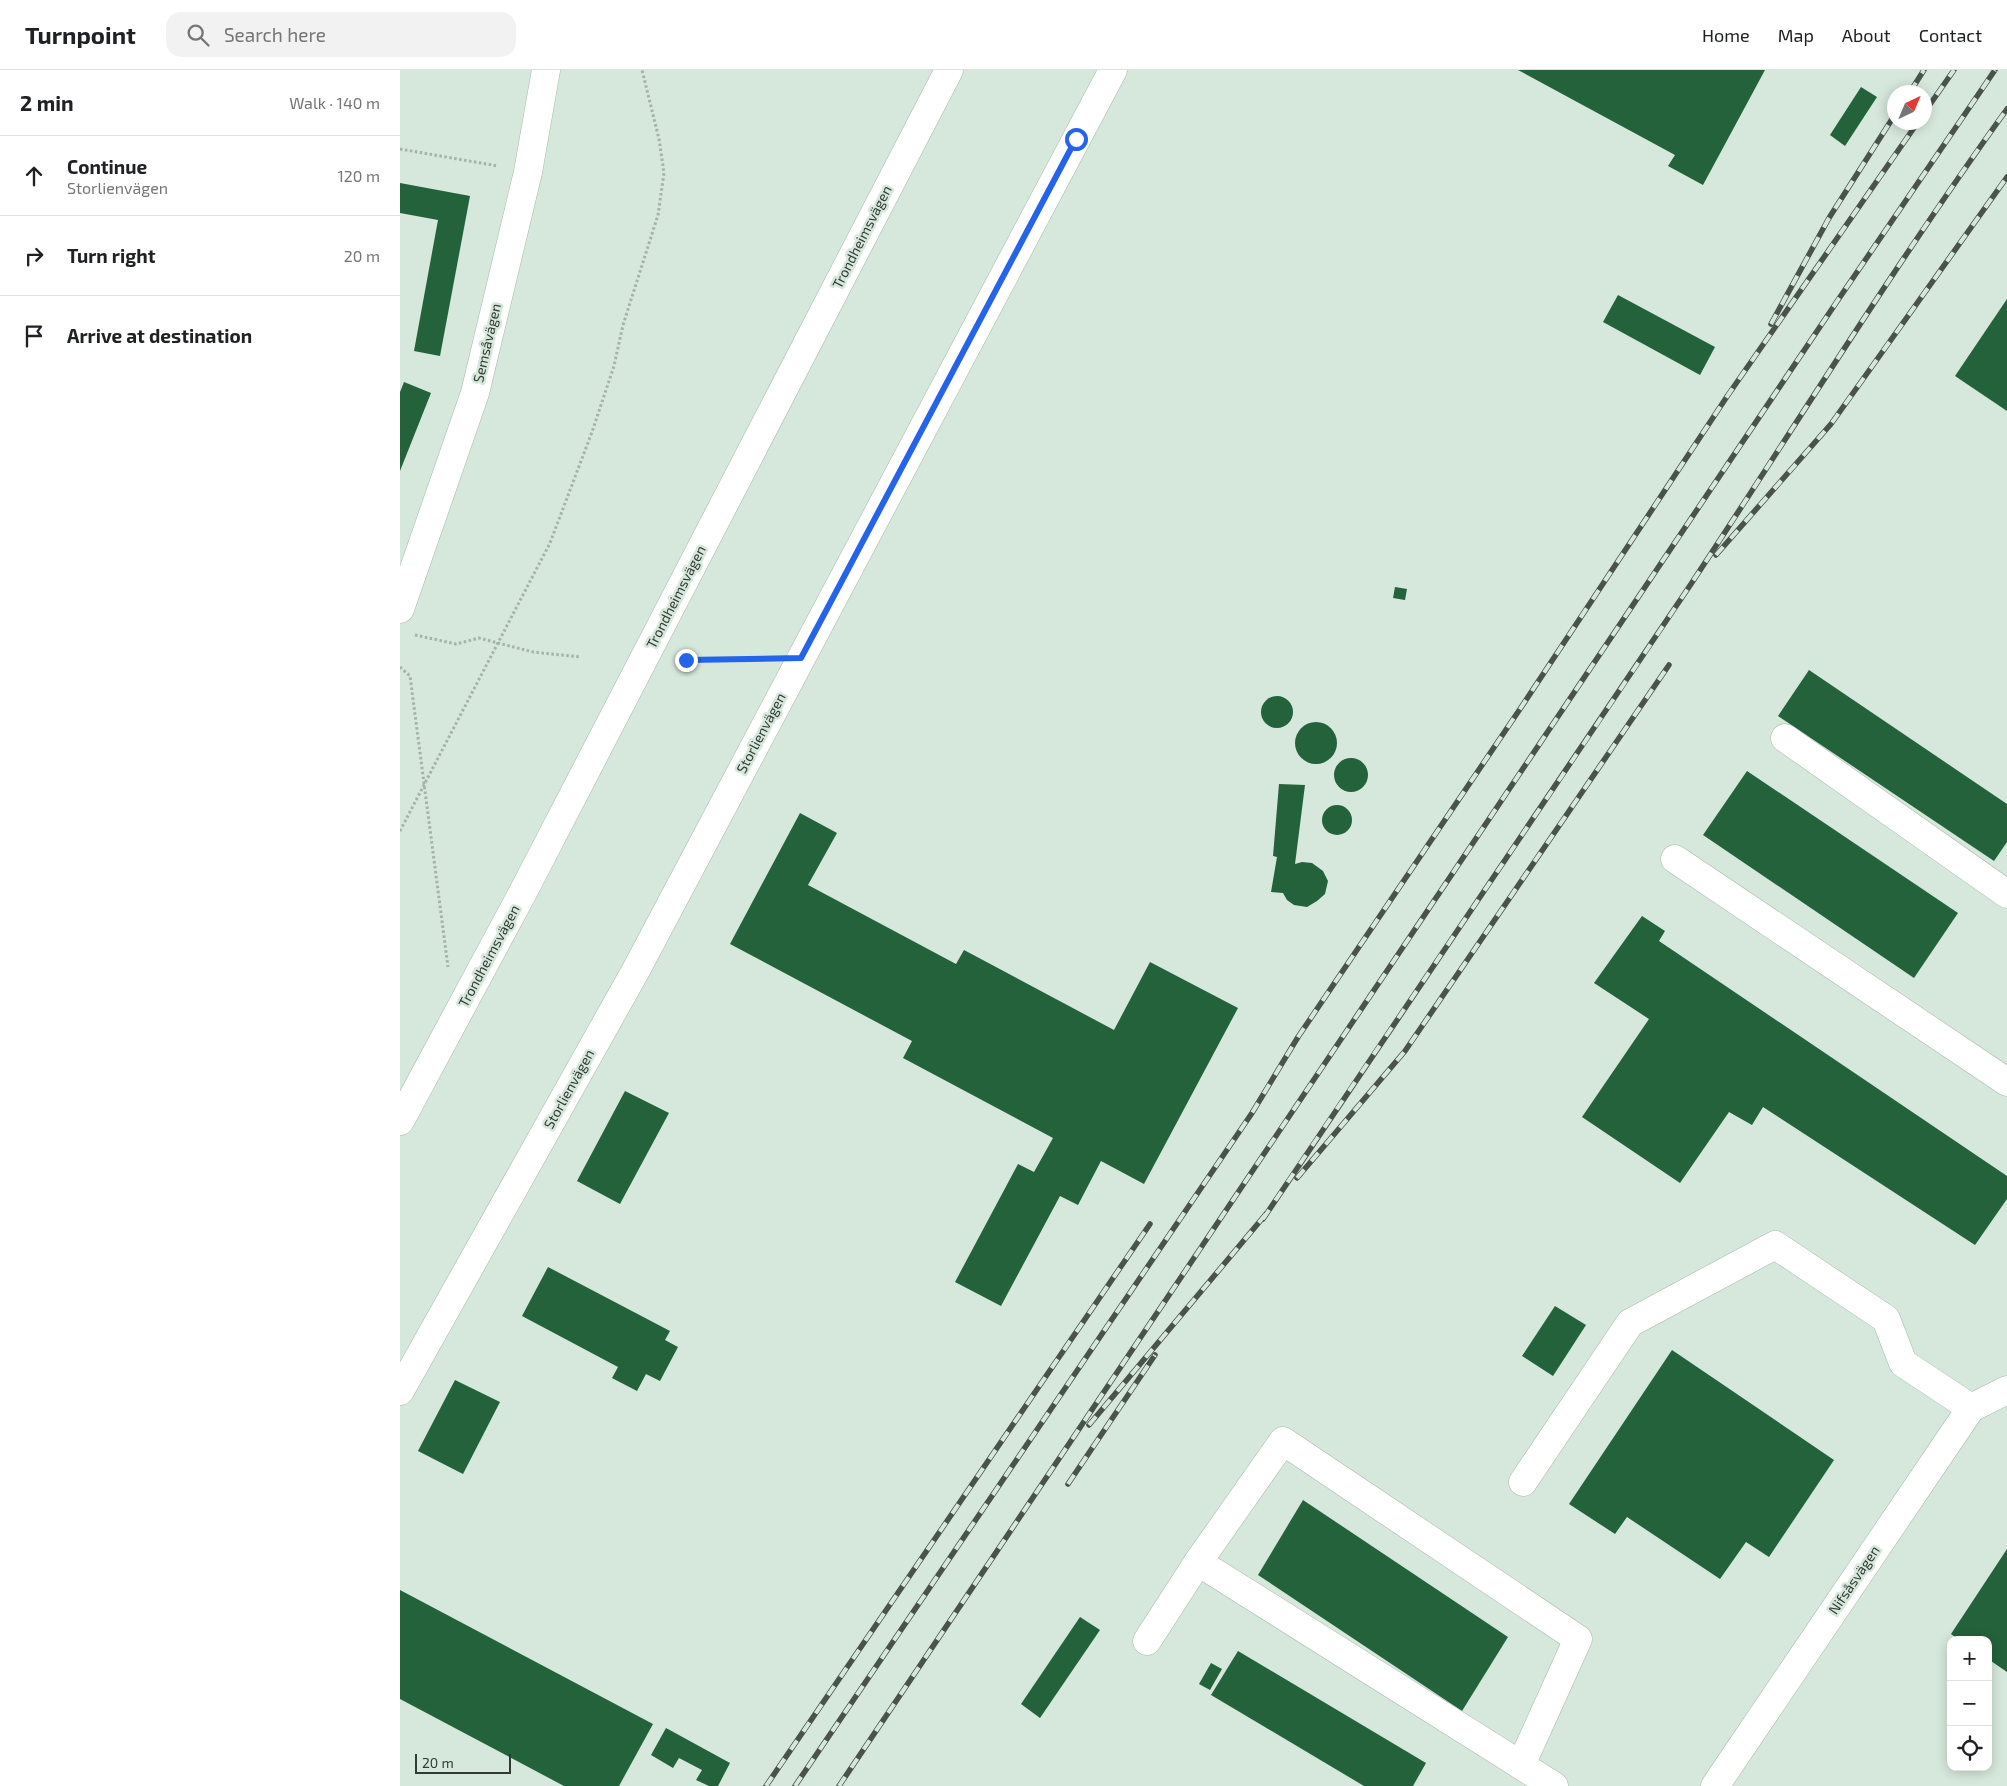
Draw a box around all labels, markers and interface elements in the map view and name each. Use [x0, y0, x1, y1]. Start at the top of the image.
search box [166, 12, 516, 57]
text: Turnpoint [25, 20, 136, 49]
icon: search [184, 21, 212, 49]
text: Search here [224, 23, 326, 46]
text: Home [1702, 24, 1750, 46]
text: Map [1778, 24, 1814, 46]
text: About [1842, 24, 1891, 46]
text: Contact [1919, 24, 1982, 46]
north arrow [1887, 85, 1932, 130]
text: 2 min [20, 90, 74, 115]
text: Walk · 140 m [289, 93, 380, 112]
route start [1065, 128, 1088, 151]
text: Continue [67, 155, 147, 178]
icon: ahead [20, 162, 48, 190]
text: 120 m [337, 166, 380, 185]
text: Storlienvägen [67, 178, 168, 197]
street label: Trondheimsvägen [828, 182, 895, 291]
icon: right [20, 242, 48, 270]
text: Turn right [67, 244, 155, 267]
text: 20 m [344, 246, 380, 265]
street label: Semsåvägen [469, 302, 504, 384]
icon: arrive [20, 322, 48, 350]
text: Arrive at destination [67, 324, 252, 347]
street label: Trondheimsvägen [642, 542, 709, 651]
route end [675, 649, 698, 672]
street label: Storlienvägen [732, 690, 789, 776]
street label: Trondheimsvägen [454, 902, 523, 1010]
street label: Storlienvägen [540, 1046, 597, 1132]
street label: Nifsåsvägen [1824, 1542, 1883, 1617]
map controls [1947, 1636, 1992, 1771]
button: + [1947, 1636, 1992, 1681]
button: − [1947, 1681, 1992, 1726]
button: locate [1947, 1726, 1992, 1771]
scale bar [415, 1751, 511, 1774]
text: 20 m [422, 1754, 454, 1771]

